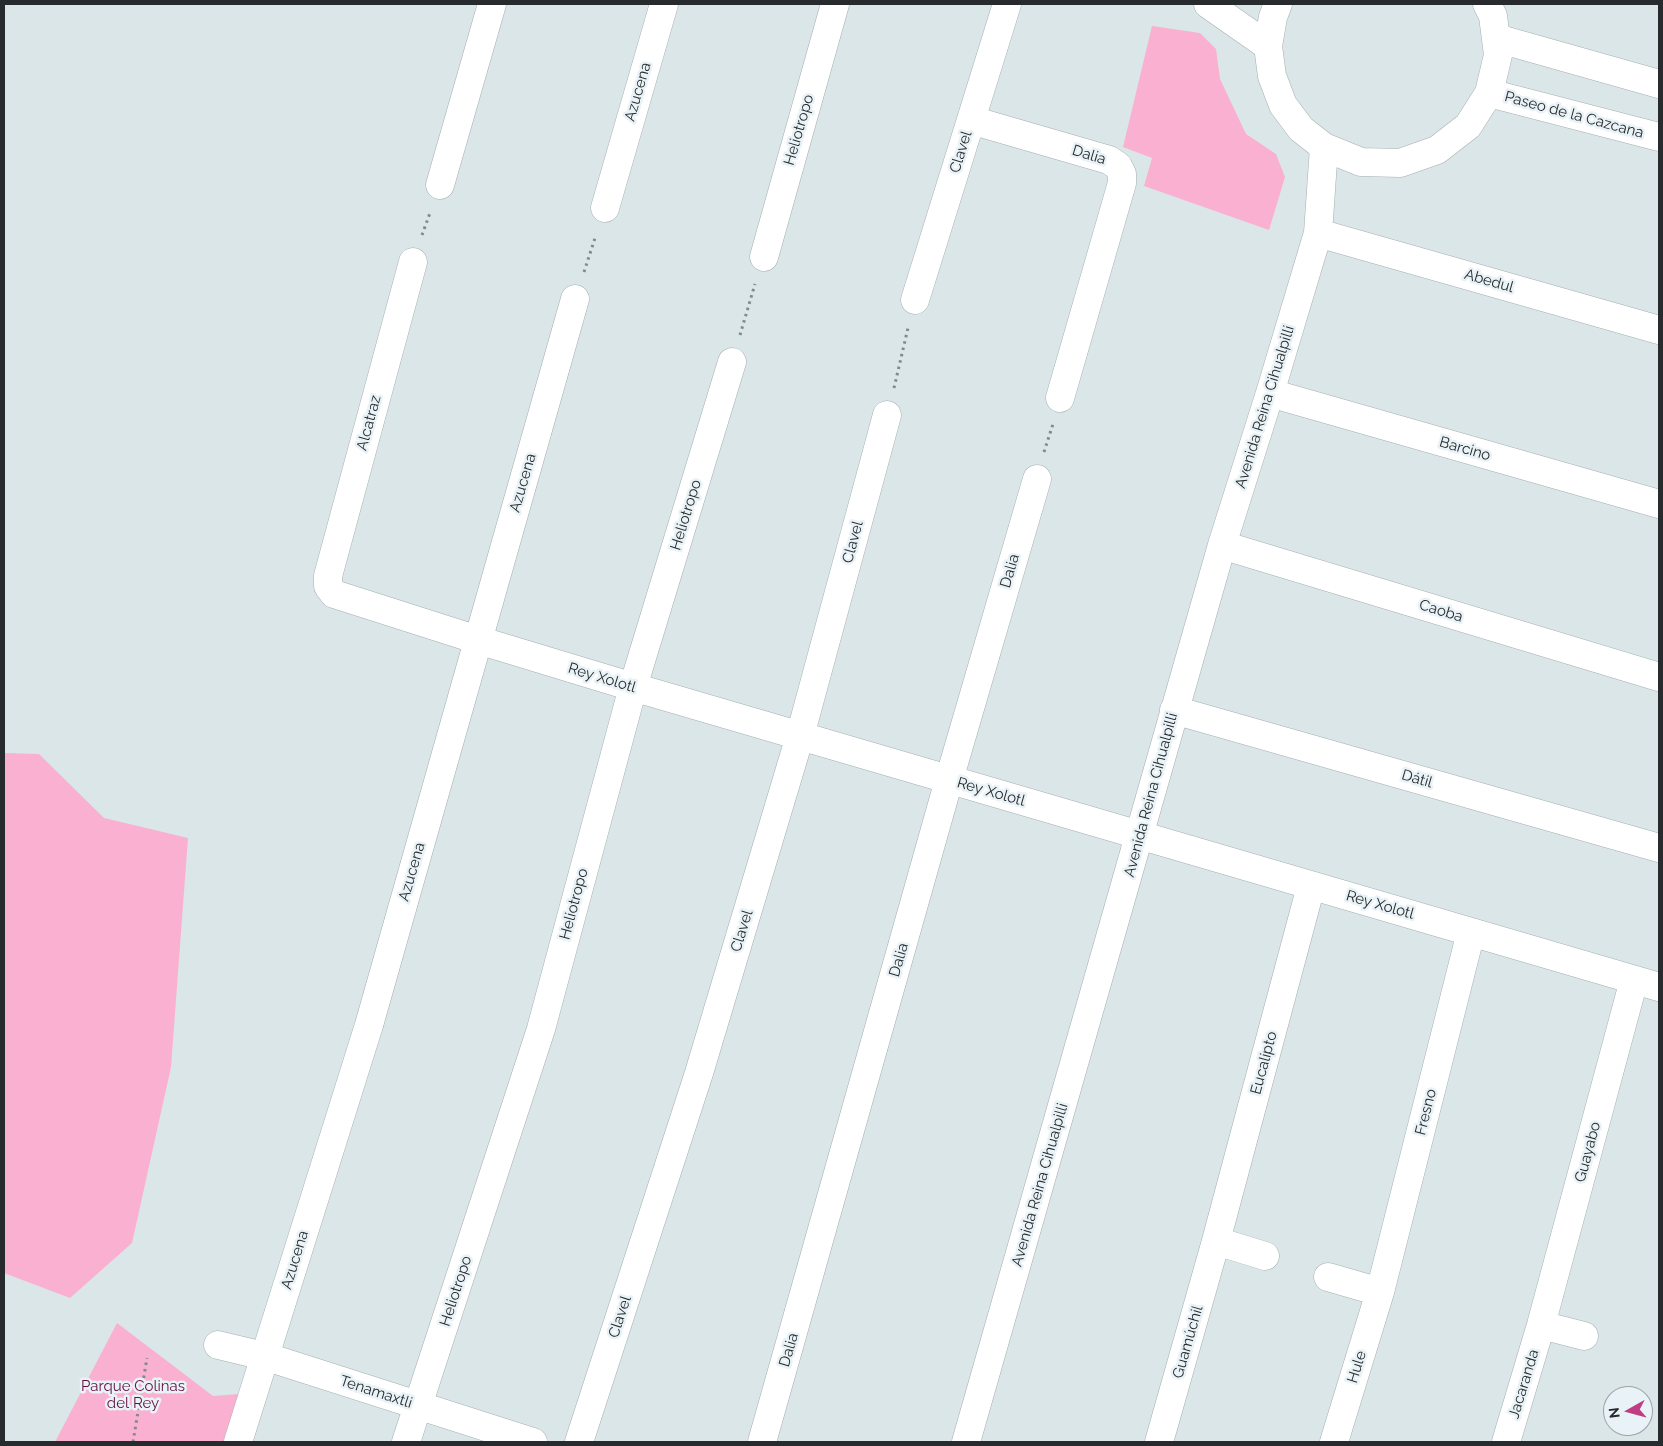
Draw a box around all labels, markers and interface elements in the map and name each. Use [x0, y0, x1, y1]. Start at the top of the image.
street label: Azucena [621, 61, 655, 123]
street label: Paseo de la Cazcana [1502, 88, 1646, 142]
street label: Heliotropo [780, 92, 818, 168]
street label: Clavel [946, 129, 976, 175]
street label: Dalia [1070, 141, 1108, 169]
street label: Abedul [1462, 265, 1516, 297]
street label: Avenida Reina Cihualpilli [1232, 323, 1298, 491]
street label: Alcatraz [353, 393, 385, 453]
street label: Barcino [1437, 433, 1493, 465]
street label: Azucena [506, 452, 540, 514]
street label: Heliotropo [667, 477, 705, 553]
street label: Clavel [839, 519, 867, 565]
street label: Dalia [997, 552, 1023, 590]
street label: Caoba [1417, 596, 1465, 626]
street label: Rey Xolotl [566, 659, 638, 697]
street label: Avenida Reina Cihualpilli [1120, 711, 1182, 879]
street label: Dátil [1400, 766, 1434, 792]
street label: Rey Xolotl [955, 774, 1027, 810]
street label: Azucena [395, 841, 429, 903]
street label: Heliotropo [556, 866, 592, 942]
street label: Rey Xolotl [1344, 887, 1416, 923]
street label: Clavel [727, 908, 757, 954]
street label: Dalia [886, 941, 912, 979]
street label: Eucalipto [1247, 1029, 1281, 1097]
street label: Fresno [1412, 1087, 1440, 1137]
street label: Avenida Reina Cihualpilli [1008, 1101, 1072, 1269]
street label: Guayabo [1571, 1120, 1605, 1184]
street label: Azucena [278, 1229, 312, 1291]
street label: Heliotropo [436, 1253, 476, 1329]
street label: Clavel [605, 1294, 635, 1340]
street label: Guamúchil [1169, 1304, 1207, 1380]
street label: Dalia [776, 1331, 802, 1369]
street label: Jacaranda [1505, 1347, 1543, 1421]
street label: Hule [1344, 1349, 1370, 1385]
street label: Tenamaxtli [338, 1372, 414, 1412]
park label: Parque Colinas del Rey [81, 1377, 185, 1412]
north arrow [1603, 1386, 1653, 1436]
text: N [1606, 1406, 1623, 1419]

